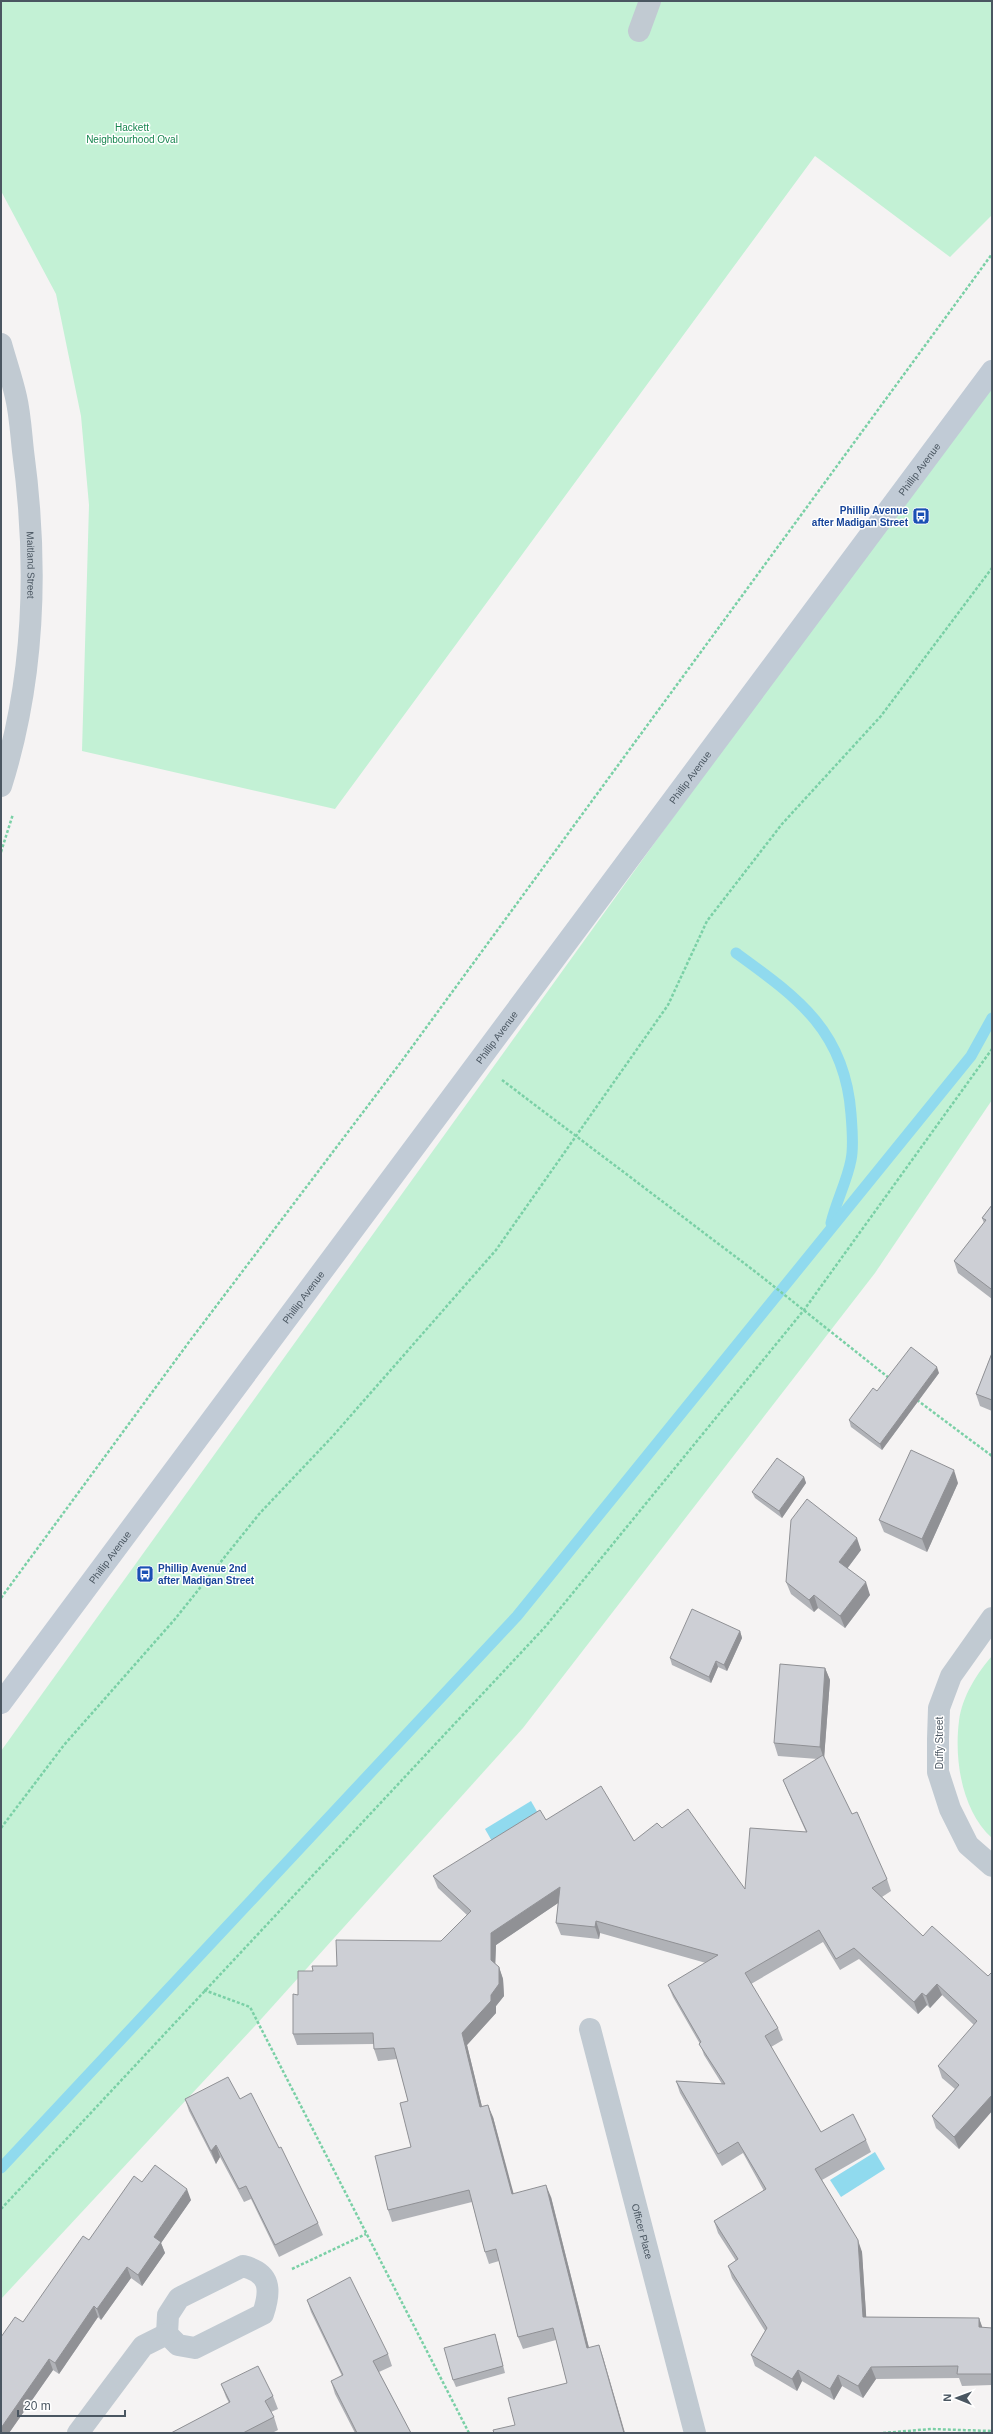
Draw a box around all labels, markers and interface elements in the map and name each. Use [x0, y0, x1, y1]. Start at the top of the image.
park label: Hackett Neighbourhood Oval [86, 122, 178, 145]
street label: Phillip Avenue [896, 440, 942, 497]
place label: Phillip Avenue after Madigan Street [812, 505, 909, 528]
bus stop icon: Phillip Avenue after Madigan Street [911, 506, 931, 526]
street label: Maitland Street [25, 531, 37, 599]
street label: Phillip Avenue [667, 748, 713, 806]
street label: Phillip Avenue [473, 1008, 520, 1066]
street label: Phillip Avenue [280, 1268, 326, 1325]
street label: Phillip Avenue [87, 1528, 133, 1585]
place label: Phillip Avenue 2nd after Madigan Street [158, 1563, 255, 1586]
bus stop icon: Phillip Avenue 2nd after Madigan Street [135, 1564, 155, 1584]
street label: Duffy Street [934, 1716, 945, 1769]
street label: Officer Place [630, 2202, 655, 2261]
north arrow [937, 2378, 977, 2418]
scale bar [18, 2392, 125, 2418]
text: N [941, 2394, 953, 2402]
text: 20 m [24, 2399, 51, 2413]

